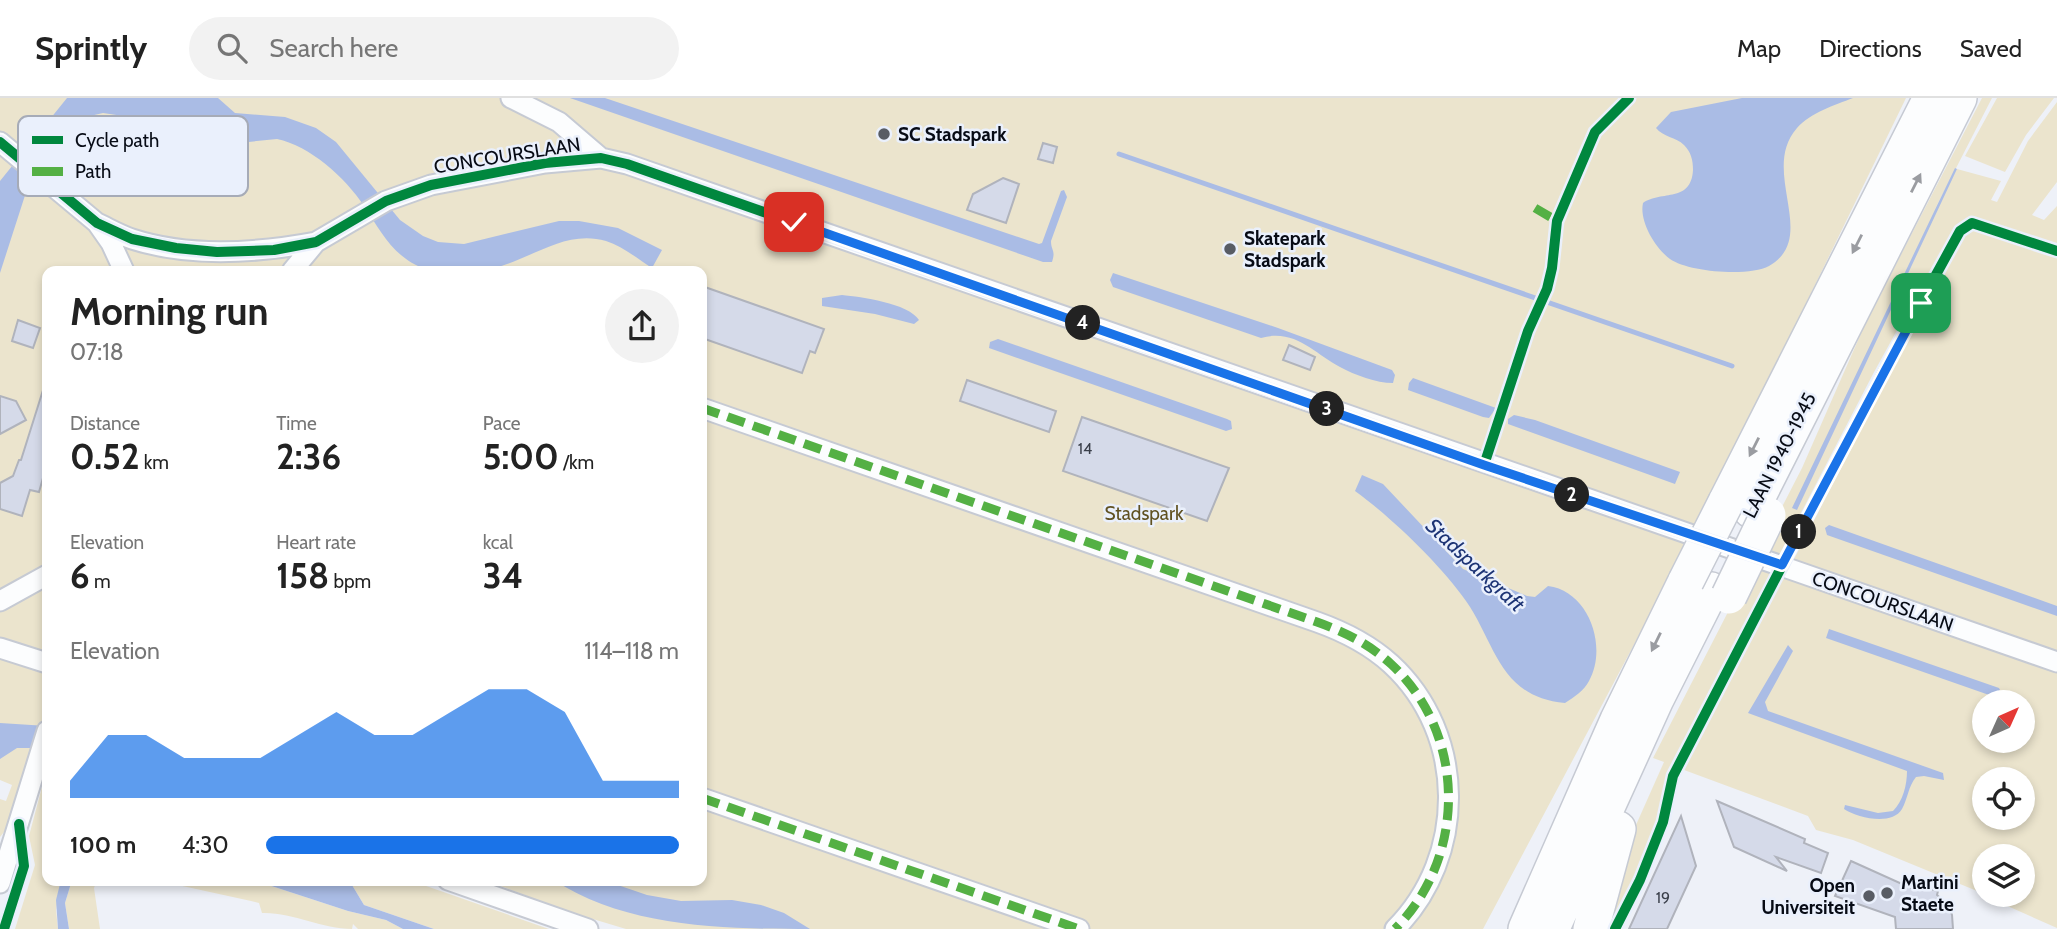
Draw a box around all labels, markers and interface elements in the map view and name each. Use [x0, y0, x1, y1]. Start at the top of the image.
search box [189, 17, 679, 80]
text: Sprintly [35, 28, 147, 68]
icon: search [213, 29, 251, 67]
text: Search here [269, 32, 398, 64]
text: Map [1737, 34, 1781, 63]
text: Directions [1819, 34, 1922, 63]
text: Saved [1960, 34, 2022, 63]
legend [18, 116, 248, 196]
place label: SC Stadspark [898, 123, 1007, 146]
marker: SC Stadspark [876, 126, 892, 142]
text: Cycle path [75, 129, 159, 152]
street label: CONCOURSLAAN [432, 133, 582, 178]
text: Path [75, 160, 111, 183]
one-way arrow [1911, 173, 1922, 193]
pin [764, 192, 824, 252]
icon: check [775, 203, 813, 241]
place label: Skatepark Stadspark [1244, 227, 1326, 272]
one-way arrow [1851, 234, 1863, 254]
marker: Skatepark Stadspark [1222, 241, 1238, 257]
pin [1891, 273, 1951, 333]
icon: arrive [1902, 284, 1940, 322]
text: Morning run [70, 288, 269, 335]
button: share [605, 289, 679, 363]
pin: 4 [1066, 306, 1100, 341]
text: 4 [1077, 311, 1088, 334]
text: 07:18 [70, 338, 124, 366]
street label: LAAN 1940-1945 [1738, 389, 1821, 522]
pin: 3 [1310, 392, 1344, 426]
text: 3 [1321, 397, 1332, 420]
text: Distance [70, 412, 140, 435]
text: Time [276, 412, 317, 435]
text: Pace [483, 412, 521, 435]
text: 0.52 [70, 435, 139, 478]
text: 2:36 [276, 435, 341, 478]
text: 5:00 [483, 435, 559, 478]
one-way arrow [1748, 437, 1760, 457]
house number: 14 [1078, 439, 1092, 458]
text: km [139, 451, 169, 474]
text: /km [559, 451, 594, 474]
pin: 2 [1554, 478, 1590, 512]
text: 2 [1566, 483, 1577, 506]
park label: Stadspark [1105, 502, 1184, 525]
water label: Stadsparkgraft [1421, 513, 1530, 617]
pin: 1 [1782, 514, 1816, 550]
text: 1 [1795, 520, 1802, 543]
text: Elevation [70, 531, 144, 554]
text: Heart rate [276, 531, 356, 554]
text: kcal [483, 531, 513, 554]
text: 6 [70, 554, 90, 597]
text: 158 [276, 554, 329, 597]
text: 34 [483, 554, 523, 597]
street label: CONCOURSLAAN [1809, 566, 1957, 636]
text: m [90, 570, 111, 593]
text: bpm [329, 570, 371, 593]
one-way arrow [1650, 632, 1662, 652]
text: Elevation [70, 637, 160, 665]
text: 114–118 m [584, 637, 679, 665]
north arrow [1972, 690, 2035, 752]
map controls [1972, 690, 2035, 907]
button: locate [1972, 767, 2035, 830]
text: 100 m [70, 831, 136, 859]
text: 4:30 [182, 831, 229, 859]
button: layers [1972, 844, 2035, 907]
place label: Martini Staete [1901, 871, 1959, 916]
place label: Open Universiteit [1761, 874, 1855, 919]
marker: Martini Staete [1879, 885, 1895, 901]
house number: 19 [1656, 888, 1670, 907]
marker: Open Universiteit [1861, 888, 1877, 904]

